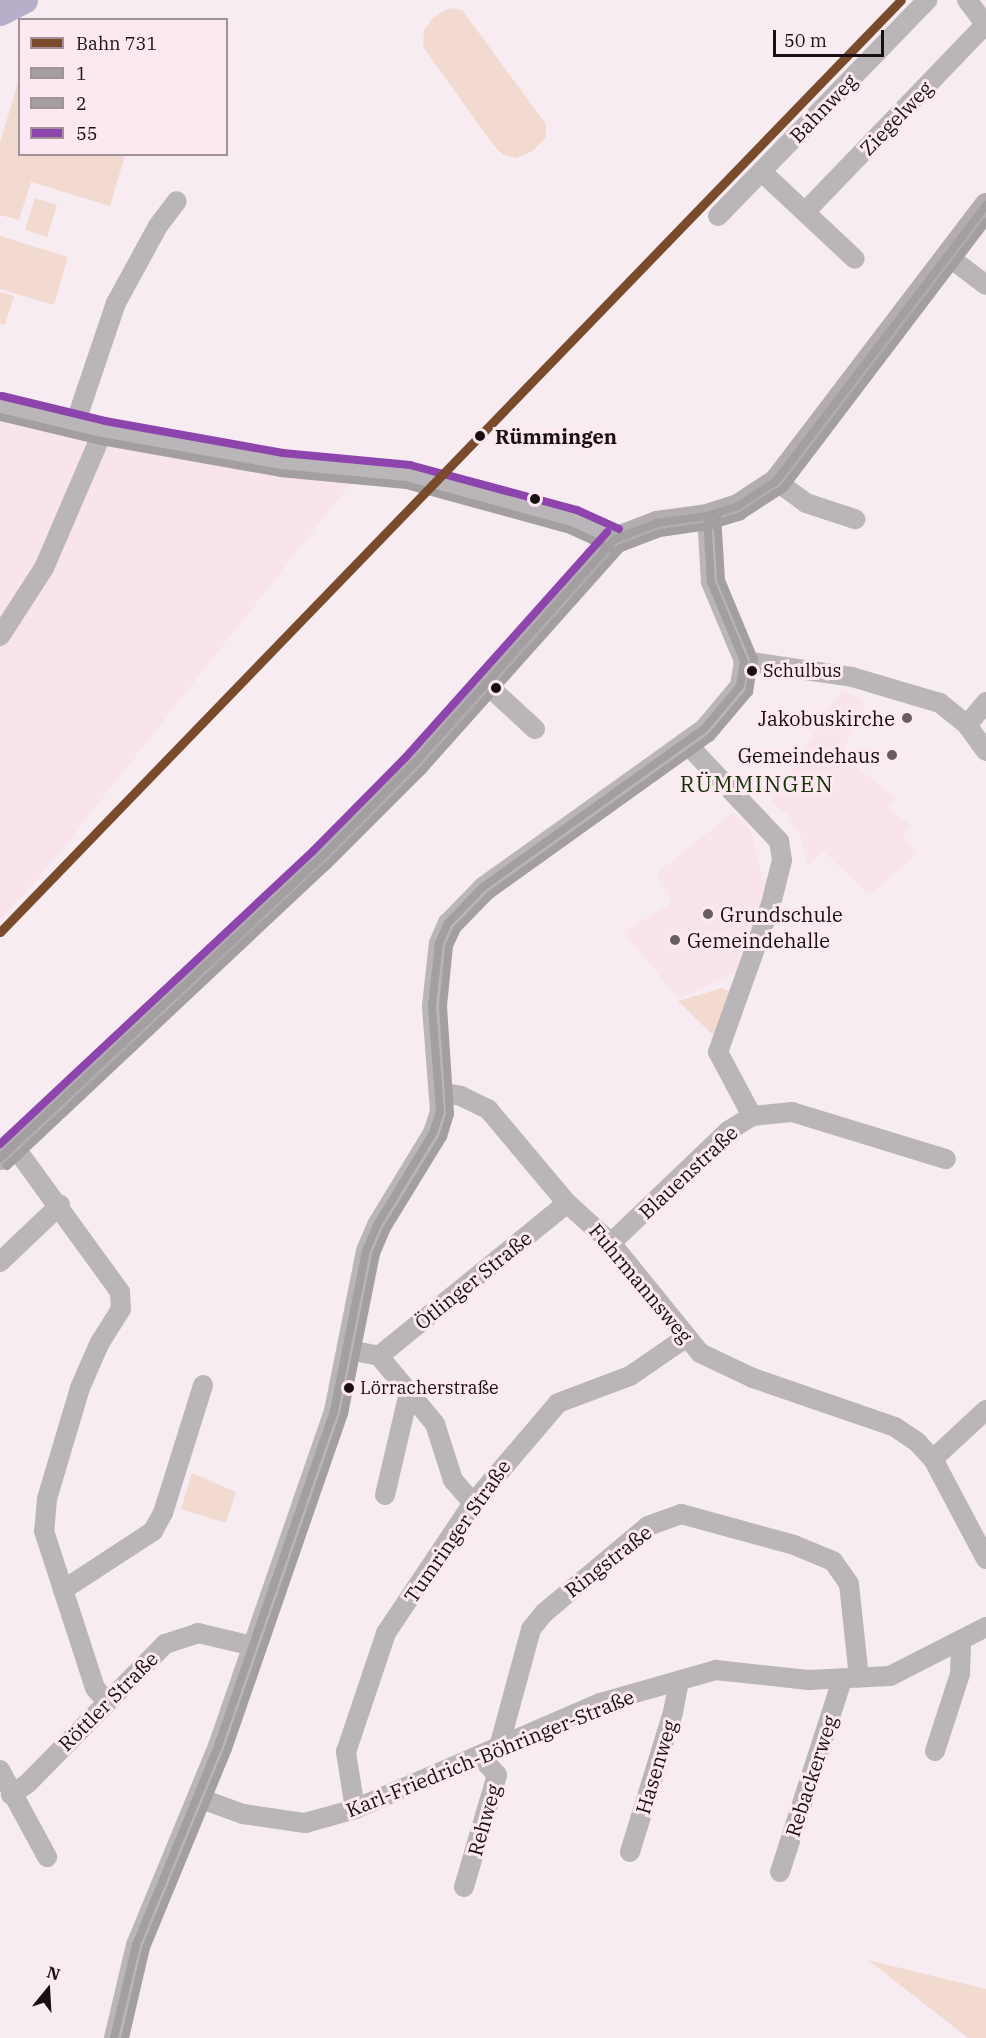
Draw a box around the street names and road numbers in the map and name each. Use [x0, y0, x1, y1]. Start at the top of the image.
street label: Bahnweg [784, 69, 862, 147]
street label: Ziegelweg [855, 76, 937, 160]
street label: Blauenstraße [634, 1120, 742, 1224]
street label: Fuhrmannsweg [584, 1219, 698, 1347]
street label: Ötlinger Straße [410, 1225, 536, 1335]
street label: Tumringer Straße [399, 1455, 515, 1607]
street label: Ringstraße [560, 1520, 656, 1602]
street label: Röttler Straße [53, 1646, 163, 1756]
street label: Karl-Friedrich-Böhringer-Straße [343, 1684, 637, 1822]
street label: Rebackerweg [780, 1712, 842, 1840]
street label: Hasenweg [630, 1717, 682, 1817]
street label: Rehweg [462, 1782, 506, 1858]

